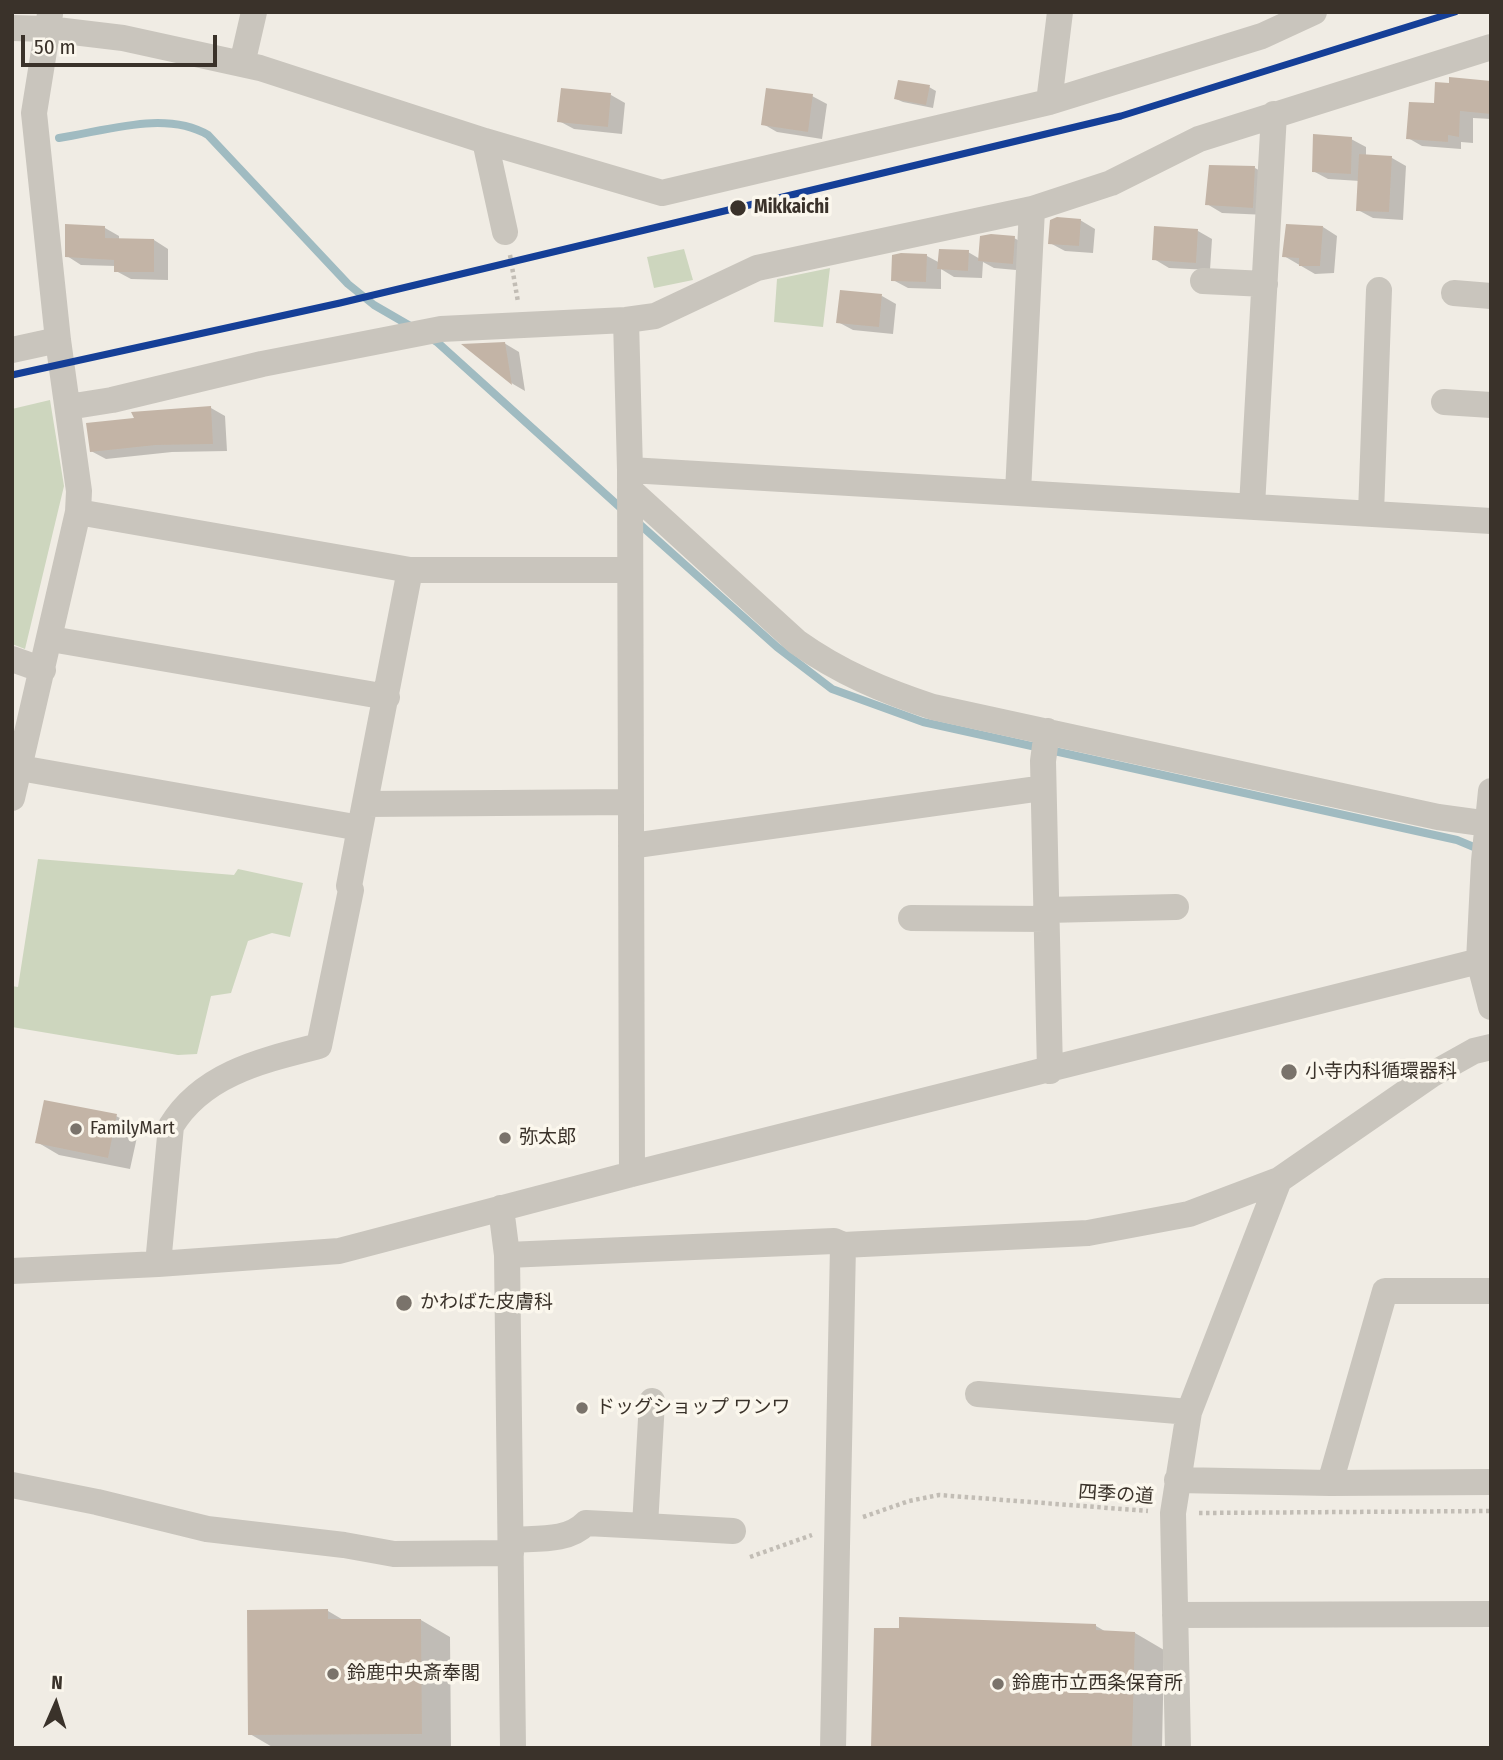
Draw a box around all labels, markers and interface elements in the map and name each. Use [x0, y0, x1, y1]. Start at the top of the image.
scale bar [24, 21, 220, 65]
text: 50 m [34, 34, 76, 60]
place label: Mikkaichi [754, 197, 829, 219]
marker: Mikkaichi [728, 198, 748, 218]
place label: 小寺内科循環器科 [1305, 1061, 1457, 1083]
marker: 小寺内科循環器科 [1279, 1062, 1299, 1082]
place label: FamilyMart [90, 1118, 175, 1140]
marker: FamilyMart [68, 1121, 84, 1137]
place label: 弥太郎 [519, 1127, 576, 1149]
marker: 弥太郎 [497, 1130, 513, 1146]
place label: かわばた皮膚科 [420, 1292, 553, 1314]
marker: かわばた皮膚科 [394, 1293, 414, 1313]
place label: ドッグショップ ワンワ [596, 1397, 790, 1419]
marker: ドッグショップ ワンワ [574, 1400, 590, 1416]
street label: 四季の道 [1077, 1481, 1155, 1509]
place label: 鈴鹿中央斎奉閣 [347, 1663, 480, 1685]
marker: 鈴鹿中央斎奉閣 [325, 1666, 341, 1682]
north arrow [21, 1669, 91, 1739]
text: N [51, 1671, 63, 1694]
place label: 鈴鹿市立西条保育所 [1012, 1673, 1183, 1695]
marker: 鈴鹿市立西条保育所 [990, 1676, 1006, 1692]

